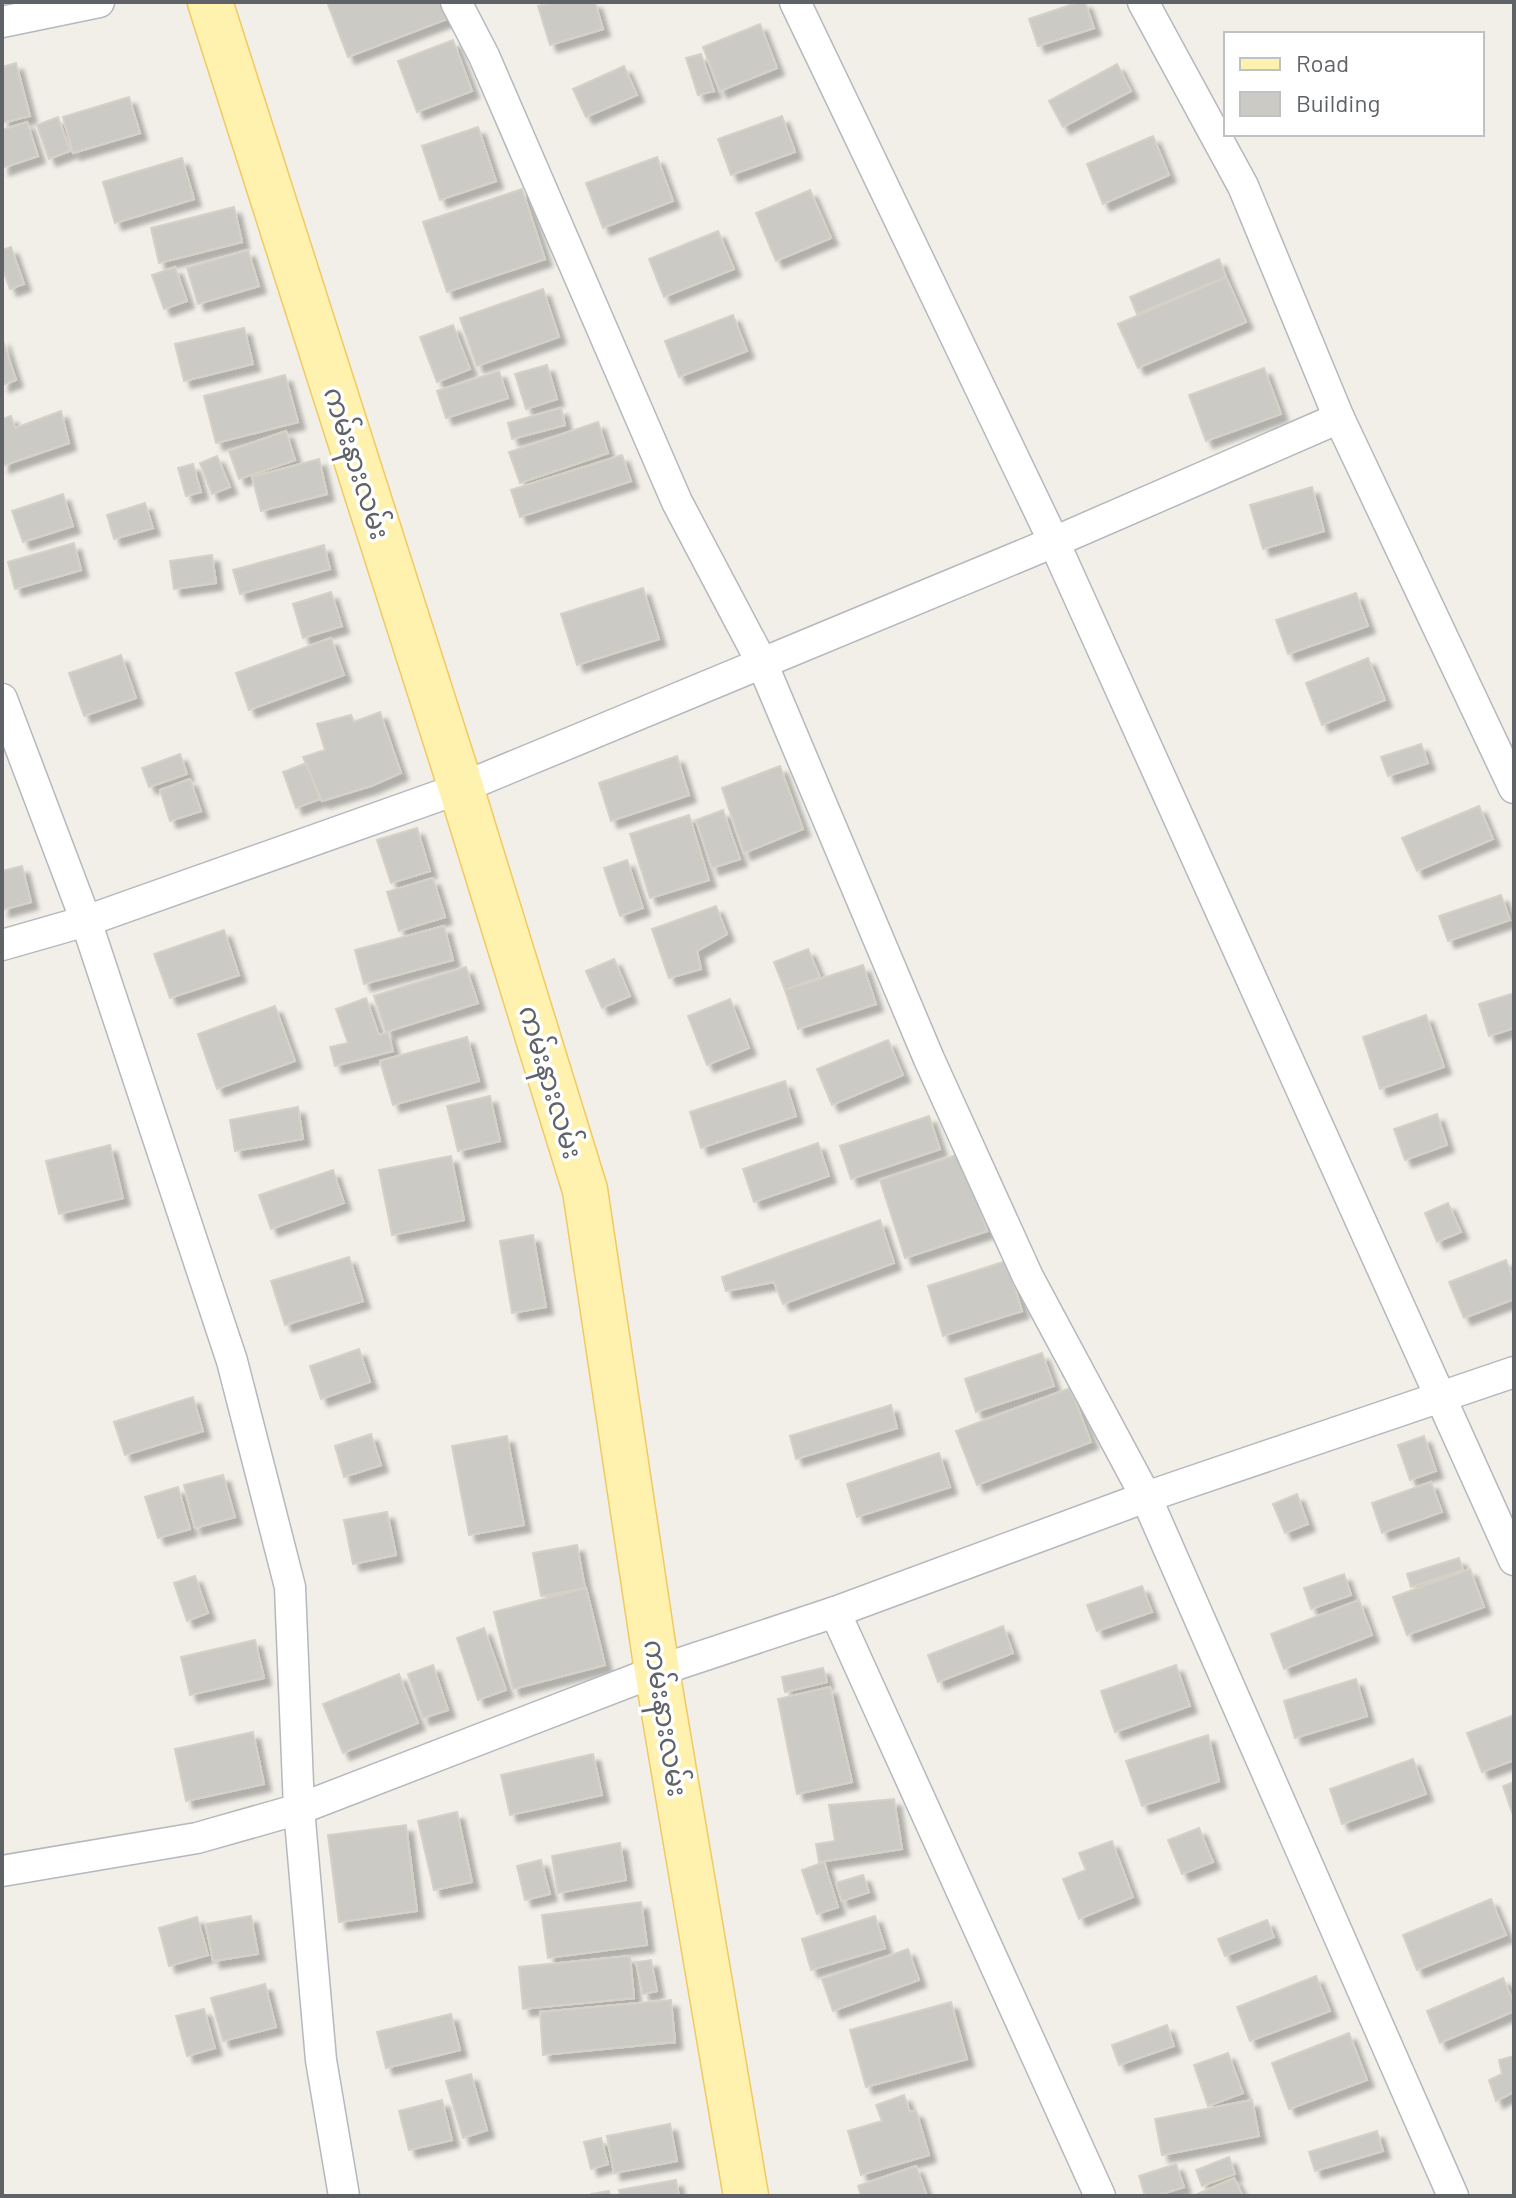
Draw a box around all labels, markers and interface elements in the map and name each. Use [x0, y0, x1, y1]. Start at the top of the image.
legend [1224, 32, 1484, 136]
text: Road [1296, 48, 1349, 77]
text: Building [1296, 88, 1380, 117]
street label: ကမ်းနားလမ်း [311, 382, 399, 546]
street label: ကမ်းနားလမ်း [506, 1001, 591, 1165]
street label: ကမ်းနားလမ်း [631, 1637, 696, 1800]

